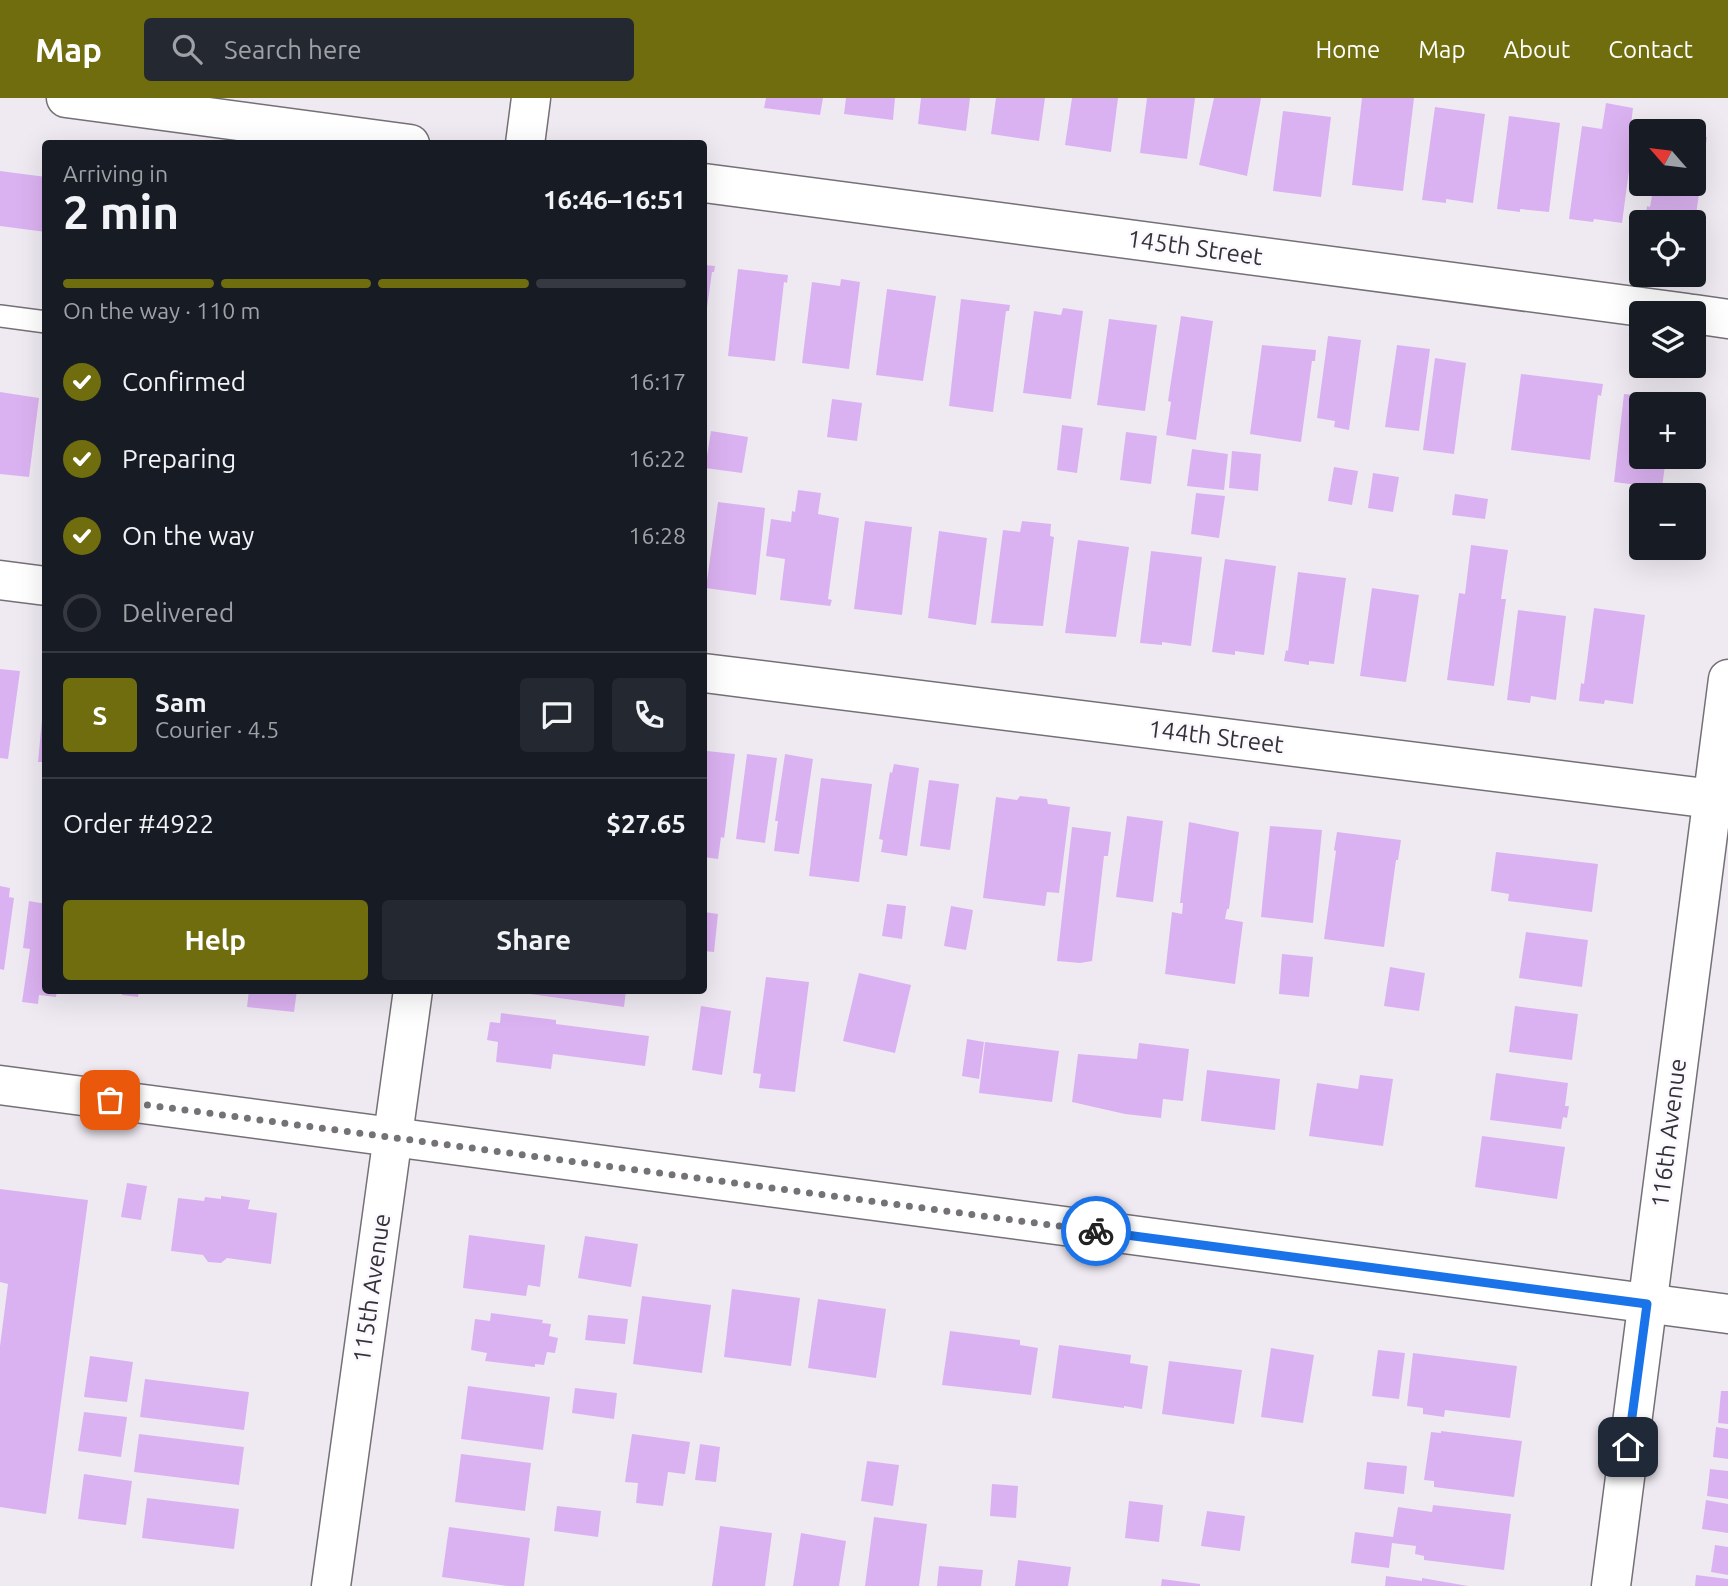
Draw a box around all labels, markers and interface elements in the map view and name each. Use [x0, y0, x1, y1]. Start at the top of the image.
search box [144, 18, 634, 81]
icon: search [168, 30, 206, 68]
text: Map [35, 31, 102, 68]
text: Search here [224, 35, 362, 64]
text: Home [1315, 36, 1380, 63]
text: Map [1418, 36, 1465, 63]
text: About [1503, 36, 1570, 63]
text: Contact [1608, 36, 1693, 63]
north arrow [1629, 119, 1706, 196]
map controls [1629, 119, 1706, 560]
text: Arriving in [63, 161, 168, 186]
text: 16:46–16:51 [543, 185, 686, 214]
text: 2 min [63, 186, 179, 238]
button: locate [1629, 210, 1706, 287]
street label: 145th Street [1126, 225, 1265, 270]
text: On the way · 110 m [63, 298, 260, 323]
button: layers [1629, 301, 1706, 378]
icon: check [63, 363, 101, 401]
text: Confirmed [122, 367, 246, 396]
text: 16:17 [628, 369, 686, 394]
button: + [1629, 392, 1706, 469]
icon: check [63, 440, 101, 478]
text: Preparing [122, 444, 236, 473]
text: 16:22 [628, 446, 686, 471]
button: − [1629, 483, 1706, 560]
icon: check [63, 517, 101, 555]
text: On the way [122, 521, 254, 550]
text: 16:28 [628, 523, 686, 548]
text: Delivered [122, 598, 234, 627]
button: chat [520, 678, 594, 752]
button: phone [612, 678, 686, 752]
text: Sam [155, 688, 207, 717]
text: S [93, 701, 107, 730]
street label: 144th Street [1147, 715, 1286, 758]
text: Courier · 4.5 [155, 717, 279, 742]
text: Order #4922 [63, 809, 214, 838]
text: $27.65 [606, 809, 686, 838]
button: Help [63, 900, 368, 980]
button: Share [382, 900, 686, 980]
street label: 116th Avenue [1646, 1057, 1691, 1209]
pin [80, 1070, 140, 1130]
icon: bag [91, 1081, 129, 1119]
courier [1061, 1196, 1131, 1266]
street label: 115th Avenue [348, 1212, 395, 1364]
icon: bike [1077, 1212, 1115, 1250]
pin [1598, 1417, 1658, 1477]
icon: home [1609, 1428, 1647, 1466]

